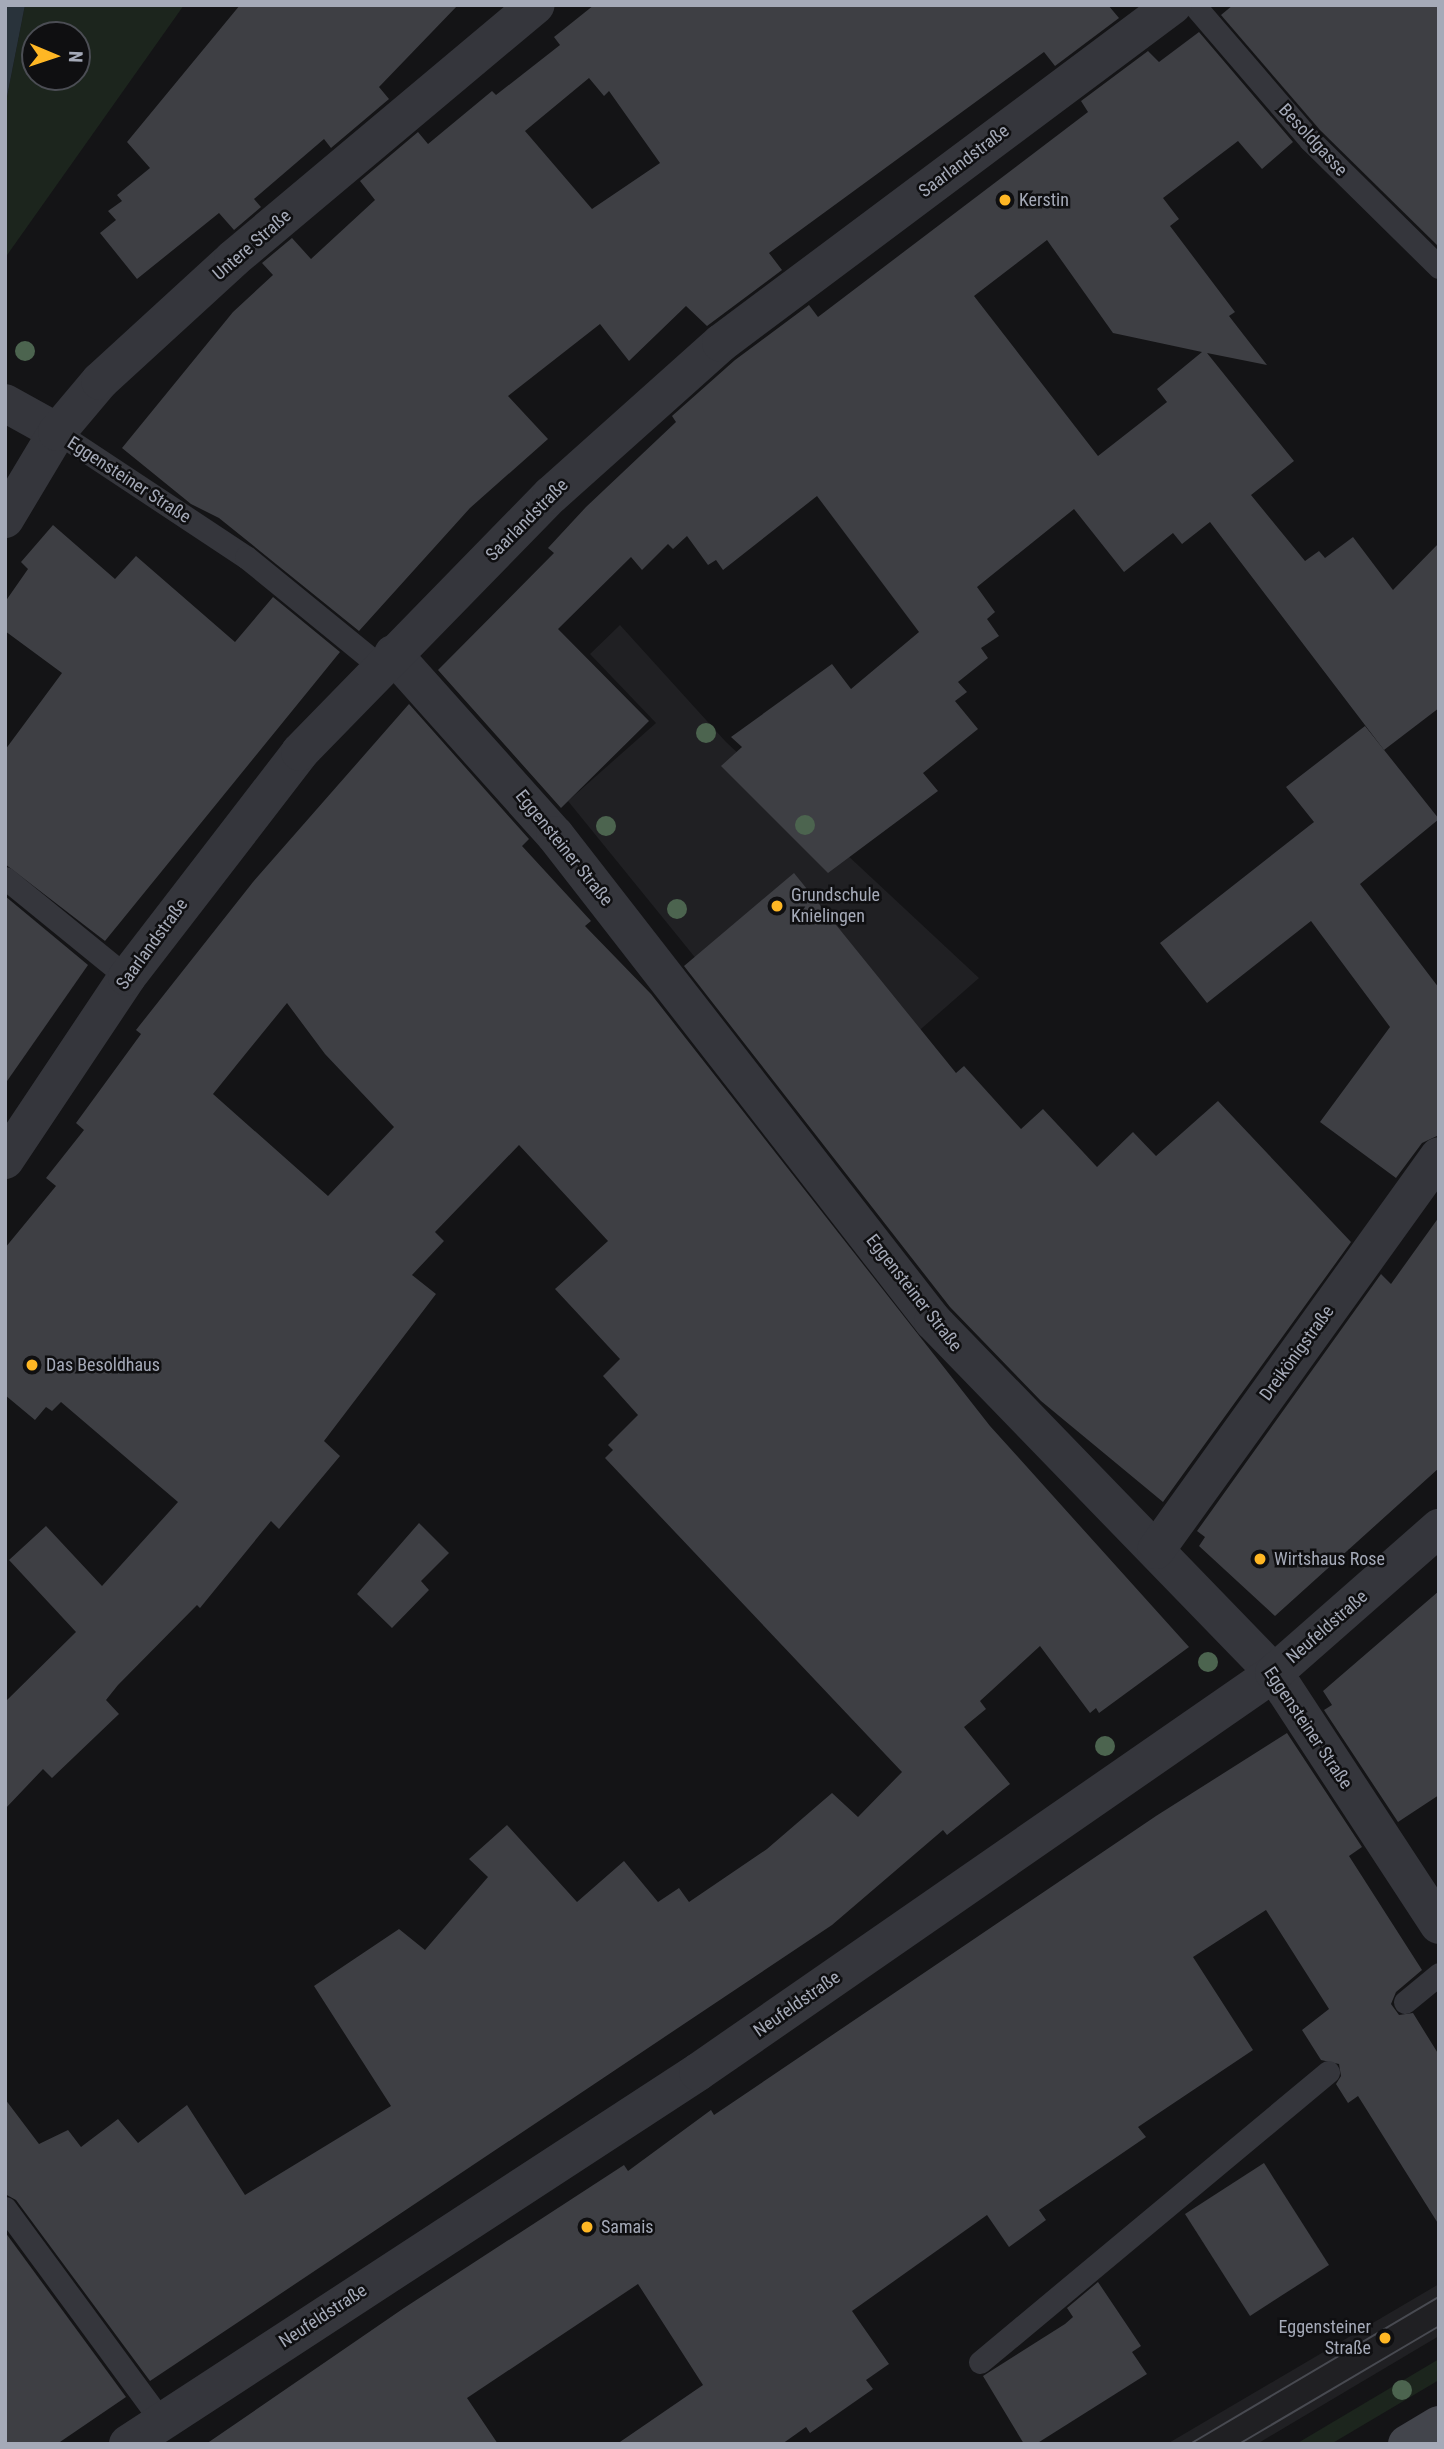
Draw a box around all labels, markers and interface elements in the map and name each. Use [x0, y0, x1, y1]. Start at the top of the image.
north arrow [21, 21, 91, 91]
text: N [64, 50, 87, 63]
street label: Besoldgasse [1274, 99, 1352, 181]
street label: Saarlandstraße [915, 120, 1013, 202]
place label: Kerstin [1019, 189, 1069, 211]
marker: Kerstin [997, 192, 1013, 208]
street label: Untere Straße [208, 205, 296, 285]
street label: Eggensteiner Straße [63, 432, 195, 528]
street label: Saarlandstraße [481, 474, 573, 566]
street label: Eggensteiner Straße [511, 786, 617, 910]
place label: Grundschule Knielingen [791, 885, 880, 928]
street label: Saarlandstraße [112, 894, 192, 994]
marker: Grundschule Knielingen [769, 898, 785, 914]
street label: Eggensteiner Straße [862, 1230, 966, 1356]
street label: Dreikönigstraße [1255, 1301, 1339, 1405]
place label: Das Besoldhaus [46, 1354, 160, 1376]
marker: Das Besoldhaus [24, 1357, 40, 1373]
place label: Wirtshaus Rose [1274, 1548, 1385, 1570]
marker: Wirtshaus Rose [1252, 1551, 1268, 1567]
street label: Neufeldstraße [1282, 1586, 1372, 1668]
street label: Eggensteiner Straße [1259, 1663, 1357, 1793]
street label: Neufeldstraße [750, 1966, 844, 2042]
place label: Samais [601, 2216, 653, 2238]
marker: Samais [579, 2219, 595, 2235]
street label: Neufeldstraße [275, 2280, 371, 2352]
place label: Eggensteiner Straße [1279, 2317, 1371, 2360]
marker: Eggensteiner Straße [1377, 2330, 1393, 2346]

